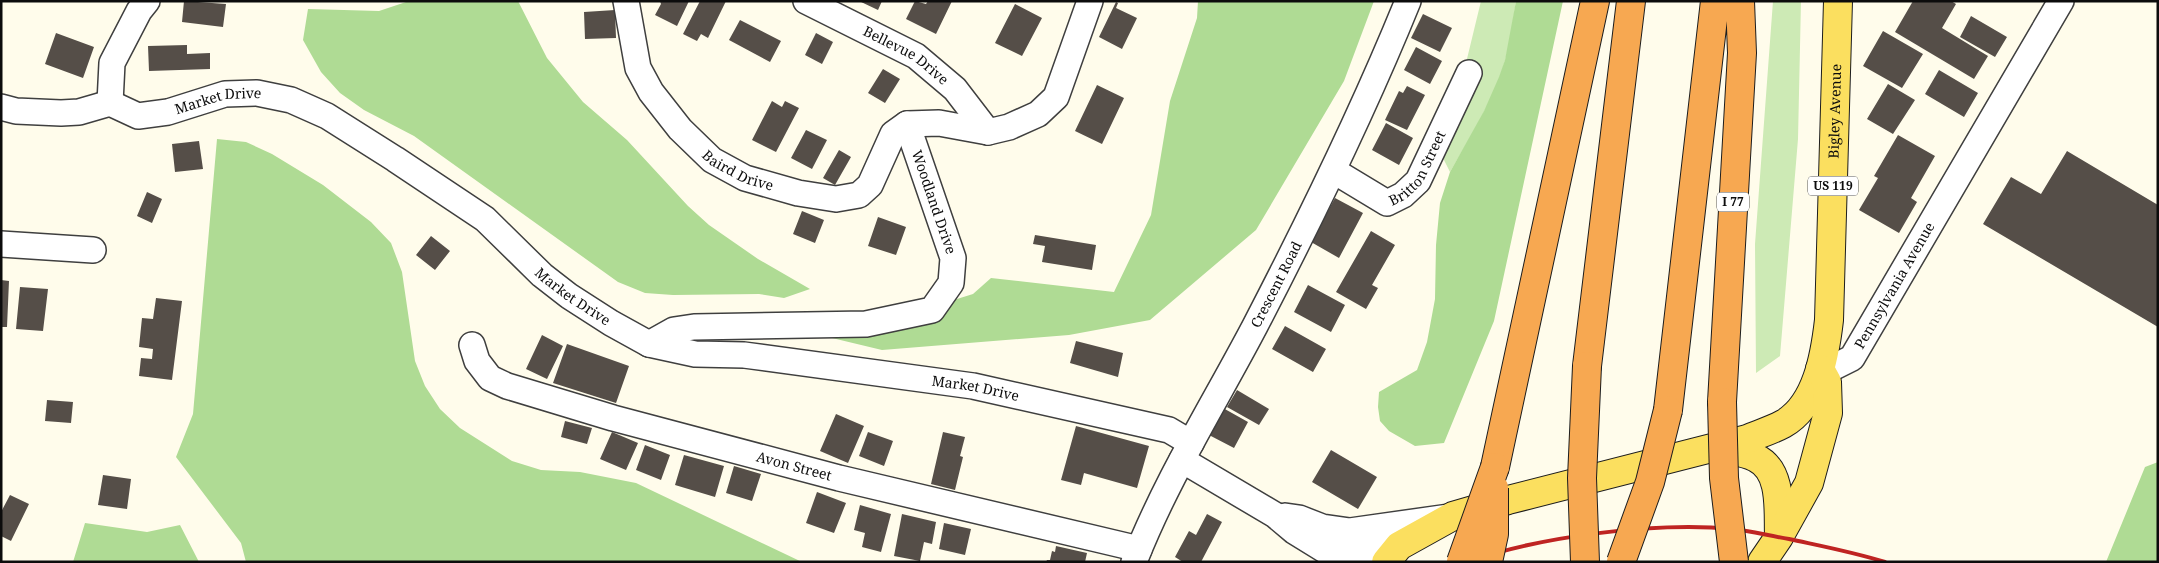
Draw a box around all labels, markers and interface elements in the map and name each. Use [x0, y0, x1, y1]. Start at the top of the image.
street label: Bellevue Drive [860, 21, 953, 89]
street label: Bigley Avenue [1824, 64, 1845, 159]
street label: Market Drive [172, 83, 263, 118]
street label: Britton Street [1385, 127, 1450, 210]
street label: Baird Drive [698, 145, 776, 195]
street label: Woodland Drive [908, 147, 961, 256]
road number: US 119 [1808, 177, 1858, 196]
road number: I 77 [1717, 192, 1749, 212]
street label: Pennsylvania Avenue [1850, 218, 1939, 352]
street label: Crescent Road [1246, 237, 1306, 331]
street label: Market Drive [531, 263, 614, 329]
street label: Market Drive [931, 371, 1021, 405]
street label: Avon Street [755, 447, 834, 485]

